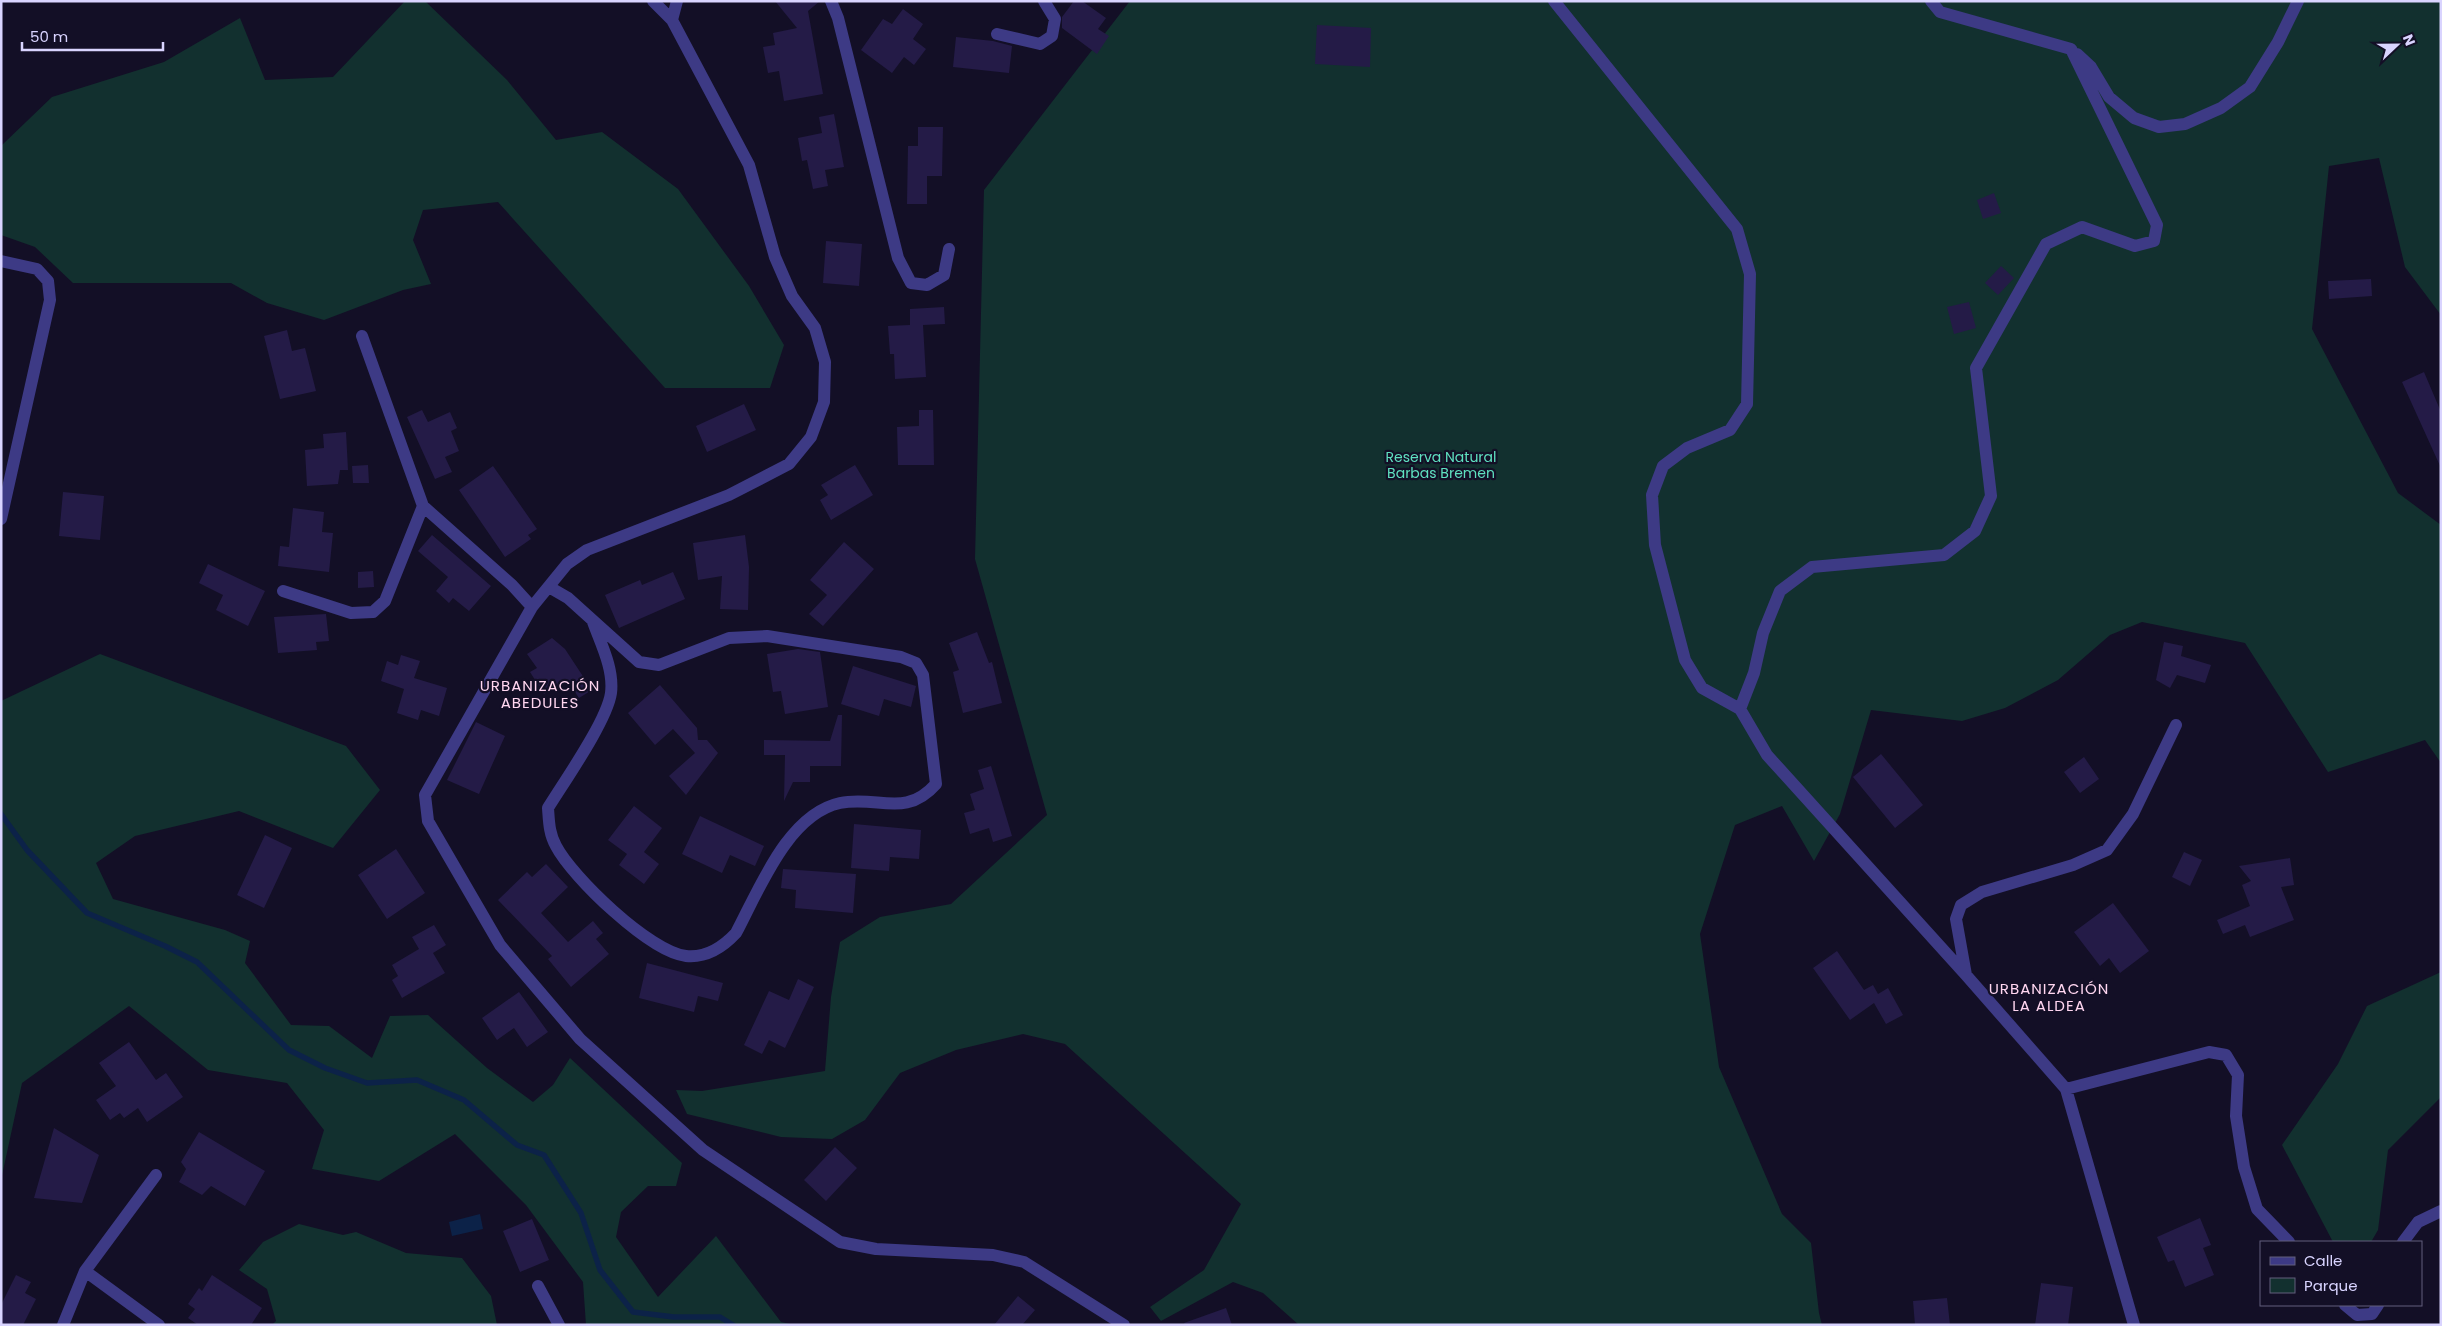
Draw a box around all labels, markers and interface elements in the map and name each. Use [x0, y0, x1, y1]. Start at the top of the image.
scale bar [22, 20, 164, 52]
north arrow [2372, 20, 2422, 70]
text: 50 m [30, 26, 68, 47]
text: N [2398, 32, 2420, 49]
park label: Reserva Natural Barbas Bremen [1386, 447, 1496, 483]
district label: URBANIZACIÓN ABEDULES [480, 675, 600, 713]
district label: URBANIZACIÓN LA ALDEA [1989, 978, 2109, 1016]
legend [2260, 1241, 2422, 1306]
text: Calle [2304, 1250, 2342, 1271]
text: Parque [2304, 1275, 2357, 1296]

